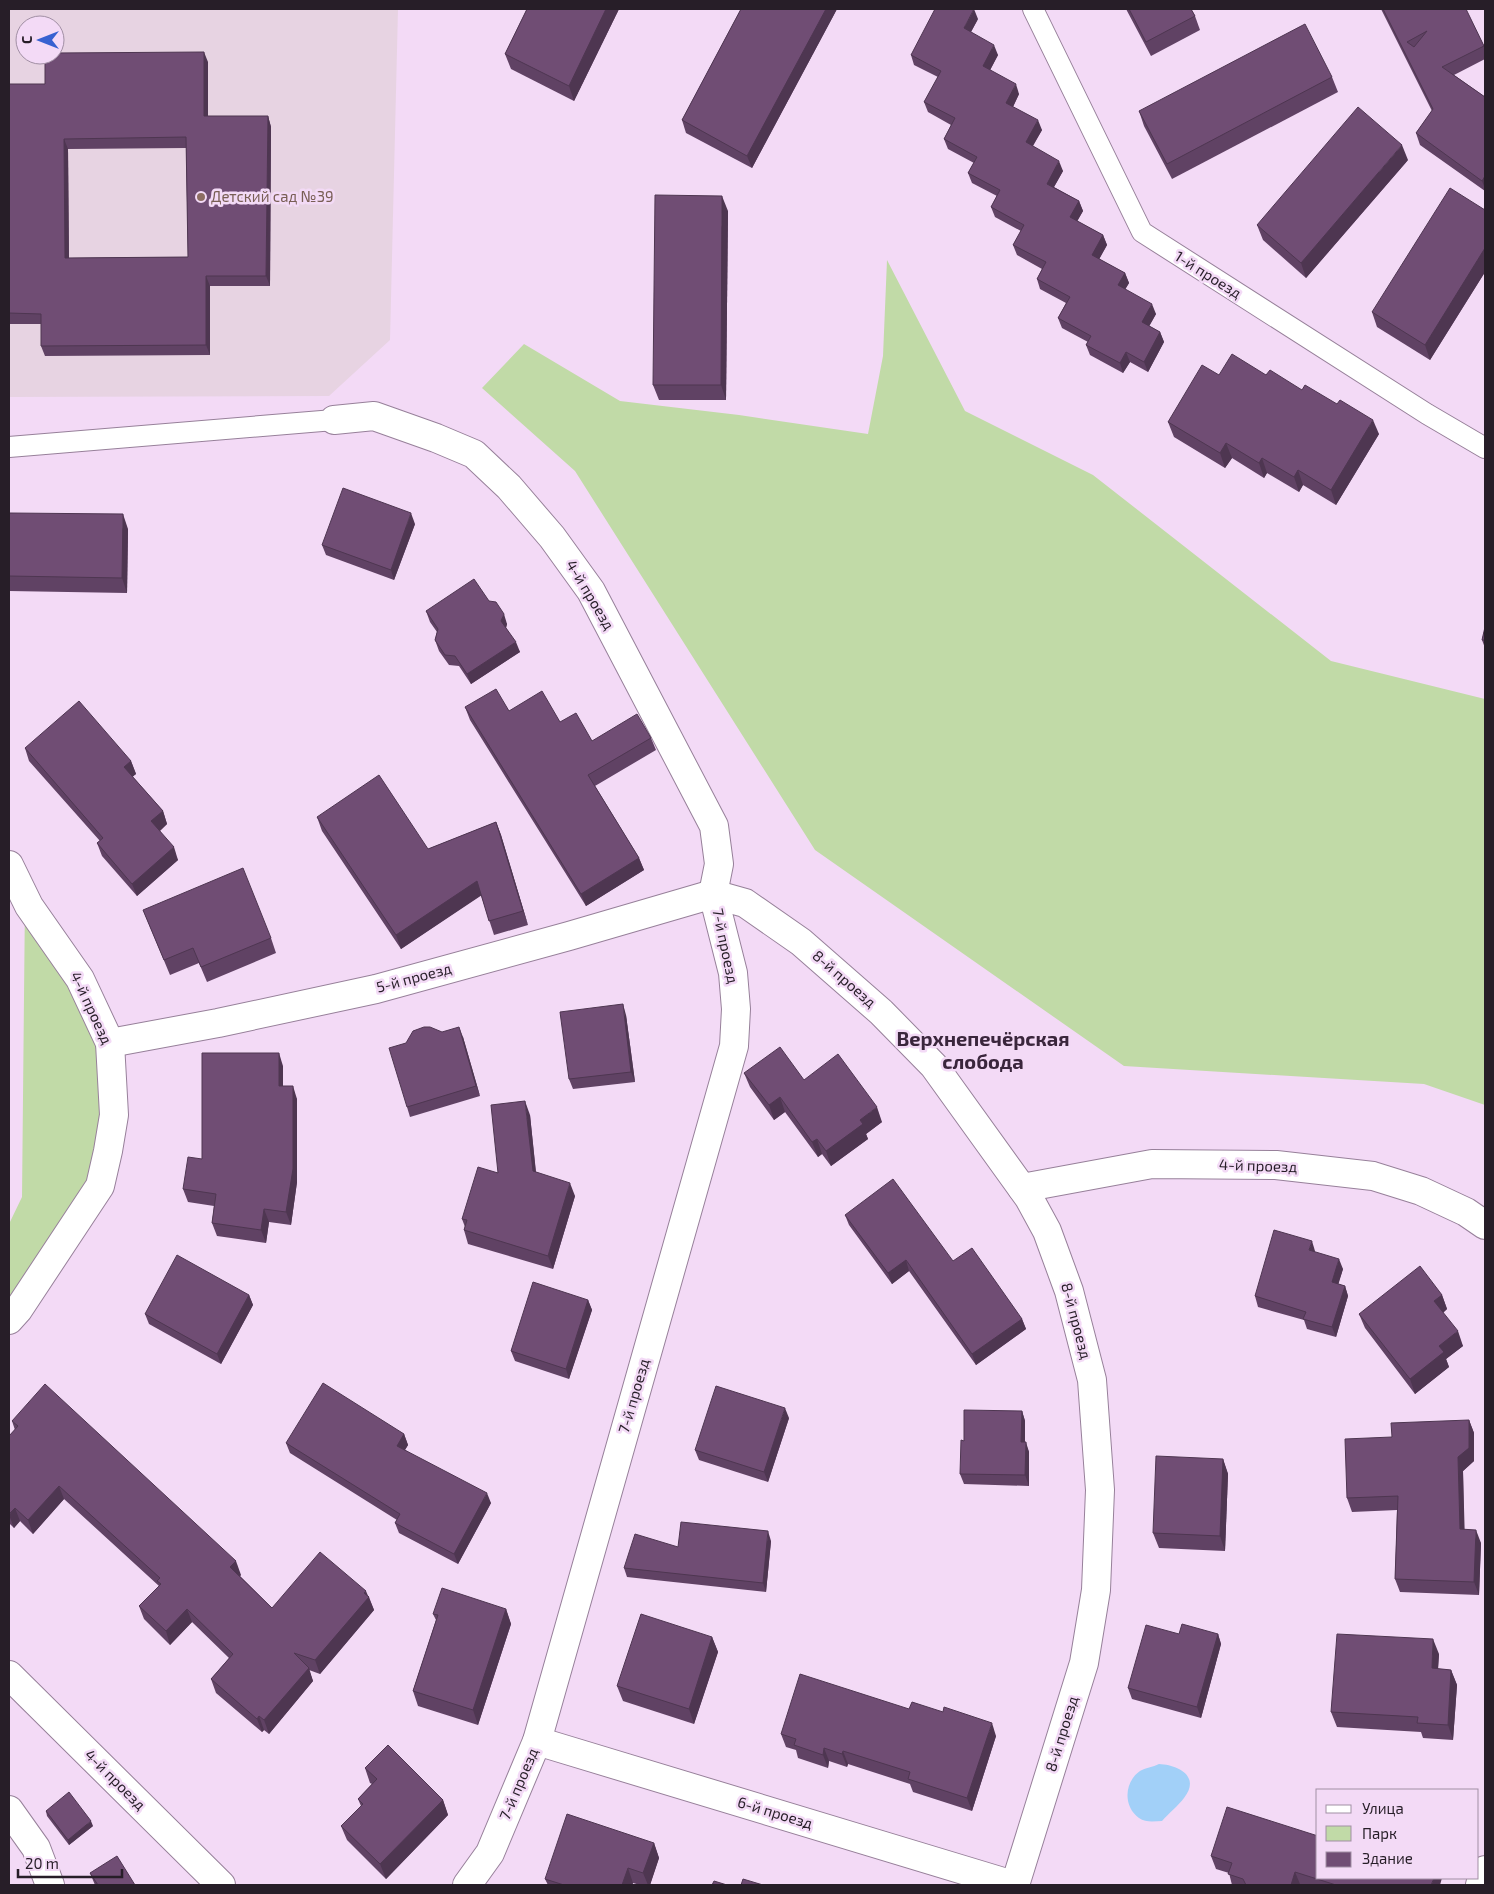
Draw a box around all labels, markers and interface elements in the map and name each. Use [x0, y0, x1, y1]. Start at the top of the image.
north arrow [15, 15, 65, 65]
text: С [18, 36, 35, 44]
place label: Детский сад №39 [211, 187, 334, 205]
marker: Детский сад №39 [195, 191, 207, 203]
street label: 1-й проезд [1172, 247, 1245, 302]
street label: 4-й проезд [563, 556, 619, 633]
street label: 7-й проезд [709, 907, 743, 985]
street label: 8-й проезд [809, 946, 880, 1011]
street label: 5-й проезд [374, 958, 454, 996]
street label: 4-й проезд [67, 968, 117, 1047]
district label: Верхнепечёрская слобода [896, 1026, 1070, 1073]
street label: 4-й проезд [1219, 1155, 1298, 1175]
street label: 8-й проезд [1058, 1281, 1096, 1361]
street label: 7-й проезд [614, 1356, 652, 1435]
street label: 8-й проезд [1041, 1694, 1081, 1774]
street label: 4-й проезд [82, 1745, 150, 1813]
street label: 7-й проезд [495, 1745, 541, 1822]
legend [1316, 1789, 1479, 1879]
street label: 6-й проезд [736, 1792, 815, 1832]
text: Улица [1362, 1799, 1404, 1817]
text: Парк [1362, 1824, 1397, 1842]
scale bar [18, 1846, 121, 1878]
text: Здание [1362, 1849, 1413, 1867]
text: 20 m [25, 1854, 59, 1872]

